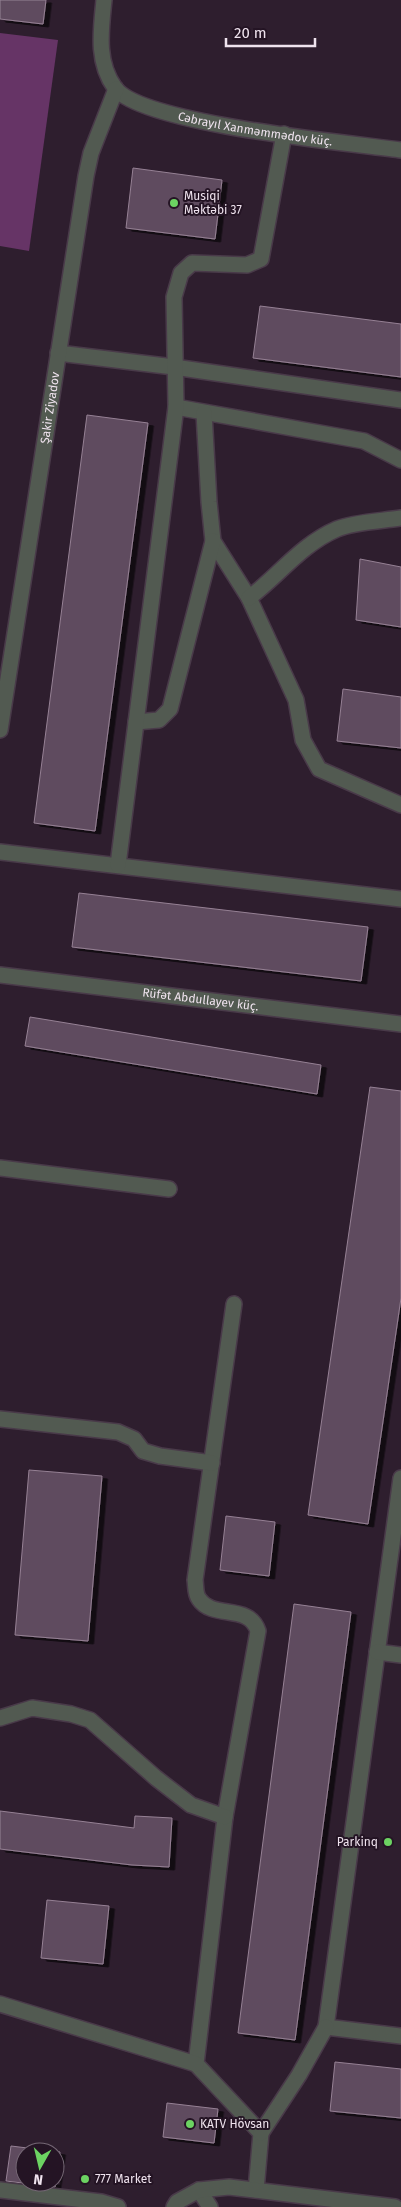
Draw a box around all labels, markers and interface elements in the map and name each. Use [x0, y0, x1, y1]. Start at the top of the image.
scale bar [226, 15, 315, 47]
text: 20 m [234, 24, 267, 42]
street label: Cəbrayıl Xanməmmədov küç. [177, 109, 333, 149]
place label: Musiqi Məktəbi 37 [184, 189, 242, 217]
marker: Musiqi Məktəbi 37 [168, 197, 180, 209]
street label: Şakir Ziyadov [38, 371, 62, 445]
street label: Rüfət Abdullayev küç. [142, 985, 260, 1014]
place label: Parkinq [337, 1835, 378, 1849]
marker: Parkinq [382, 1836, 394, 1848]
place label: KATV Hövsan [200, 2117, 269, 2131]
marker: KATV Hövsan [184, 2118, 196, 2130]
north arrow [15, 2142, 65, 2192]
text: N [32, 2170, 44, 2188]
place label: 777 Market [95, 2172, 152, 2186]
marker: 777 Market [79, 2173, 91, 2185]

